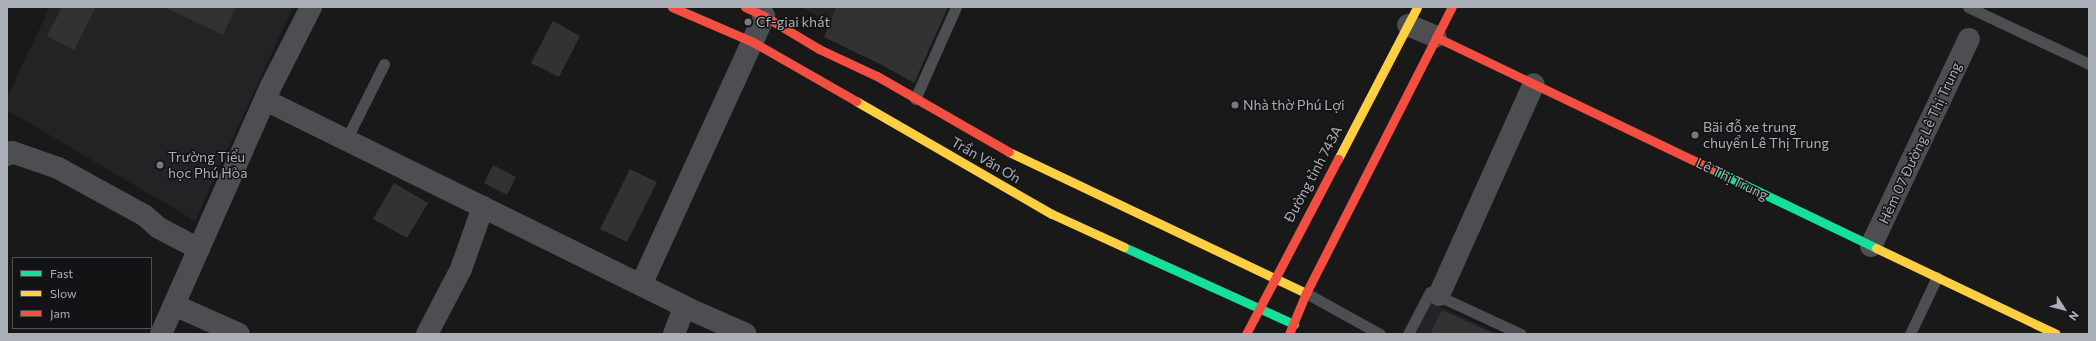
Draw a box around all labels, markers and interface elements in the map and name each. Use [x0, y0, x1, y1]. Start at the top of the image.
place label: Cf-giai khát [756, 14, 830, 30]
marker: Cf-giai khát [743, 17, 753, 27]
street label: Hẻm 07 Đường Lê Thị Trung [1875, 60, 1965, 226]
place label: Nhà thờ Phú Lợi [1243, 97, 1345, 113]
marker: Nhà thờ Phú Lợi [1230, 100, 1240, 110]
place label: Bãi đỗ xe trung chuyển Lê Thị Trung [1703, 119, 1829, 152]
street label: Đường tỉnh 743A [1281, 123, 1345, 225]
marker: Bãi đỗ xe trung chuyển Lê Thị Trung [1690, 130, 1700, 140]
street label: Trần Văn Ơn [948, 133, 1024, 187]
place label: Trường Tiểu học Phú Hòa [168, 149, 247, 182]
street label: Lê Thị Trung [1693, 154, 1771, 204]
marker: Trường Tiểu học Phú Hòa [155, 160, 165, 170]
legend [12, 257, 152, 329]
text: Fast [50, 266, 73, 280]
text: Slow [50, 286, 77, 300]
north arrow [2044, 289, 2084, 329]
text: Jam [50, 306, 70, 320]
text: N [2066, 309, 2082, 324]

